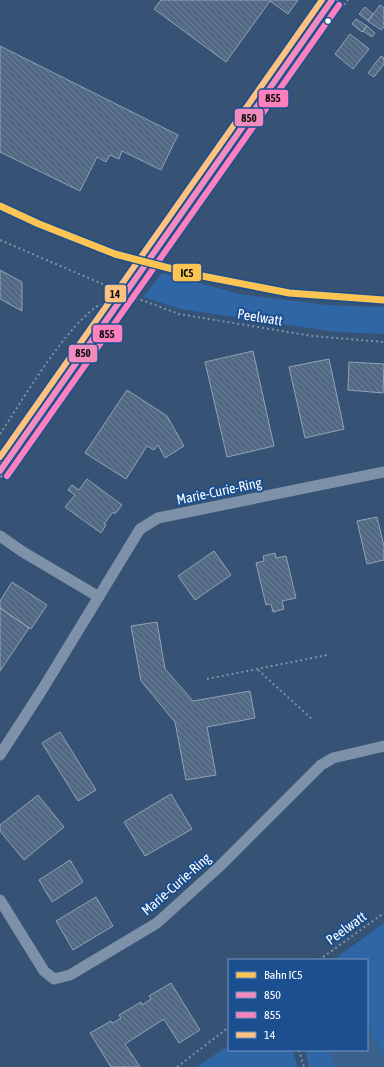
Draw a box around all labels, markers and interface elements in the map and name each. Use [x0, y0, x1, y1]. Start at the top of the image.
unlabelled marker [323, 16, 333, 26]
line badge: 855 [258, 89, 289, 108]
text: 855 [265, 92, 281, 104]
line badge: 850 [234, 108, 264, 127]
text: 850 [241, 112, 257, 124]
line badge: IC5 [172, 263, 202, 282]
text: IC5 [181, 267, 193, 279]
line badge: 14 [104, 284, 127, 303]
text: 14 [110, 288, 120, 300]
street label: Peelwatt [236, 306, 284, 328]
line badge: 855 [92, 324, 123, 343]
text: 855 [99, 328, 115, 340]
line badge: 850 [68, 344, 98, 363]
text: 850 [75, 347, 91, 359]
street label: Marie-Curie-Ring [175, 474, 263, 508]
street label: Marie-Curie-Ring [138, 850, 214, 918]
street label: Peelwatt [323, 908, 369, 948]
legend [228, 959, 368, 1051]
text: Bahn IC5 [264, 968, 303, 982]
text: 850 [264, 988, 281, 1002]
text: 855 [264, 1008, 281, 1022]
text: 14 [264, 1028, 276, 1042]

